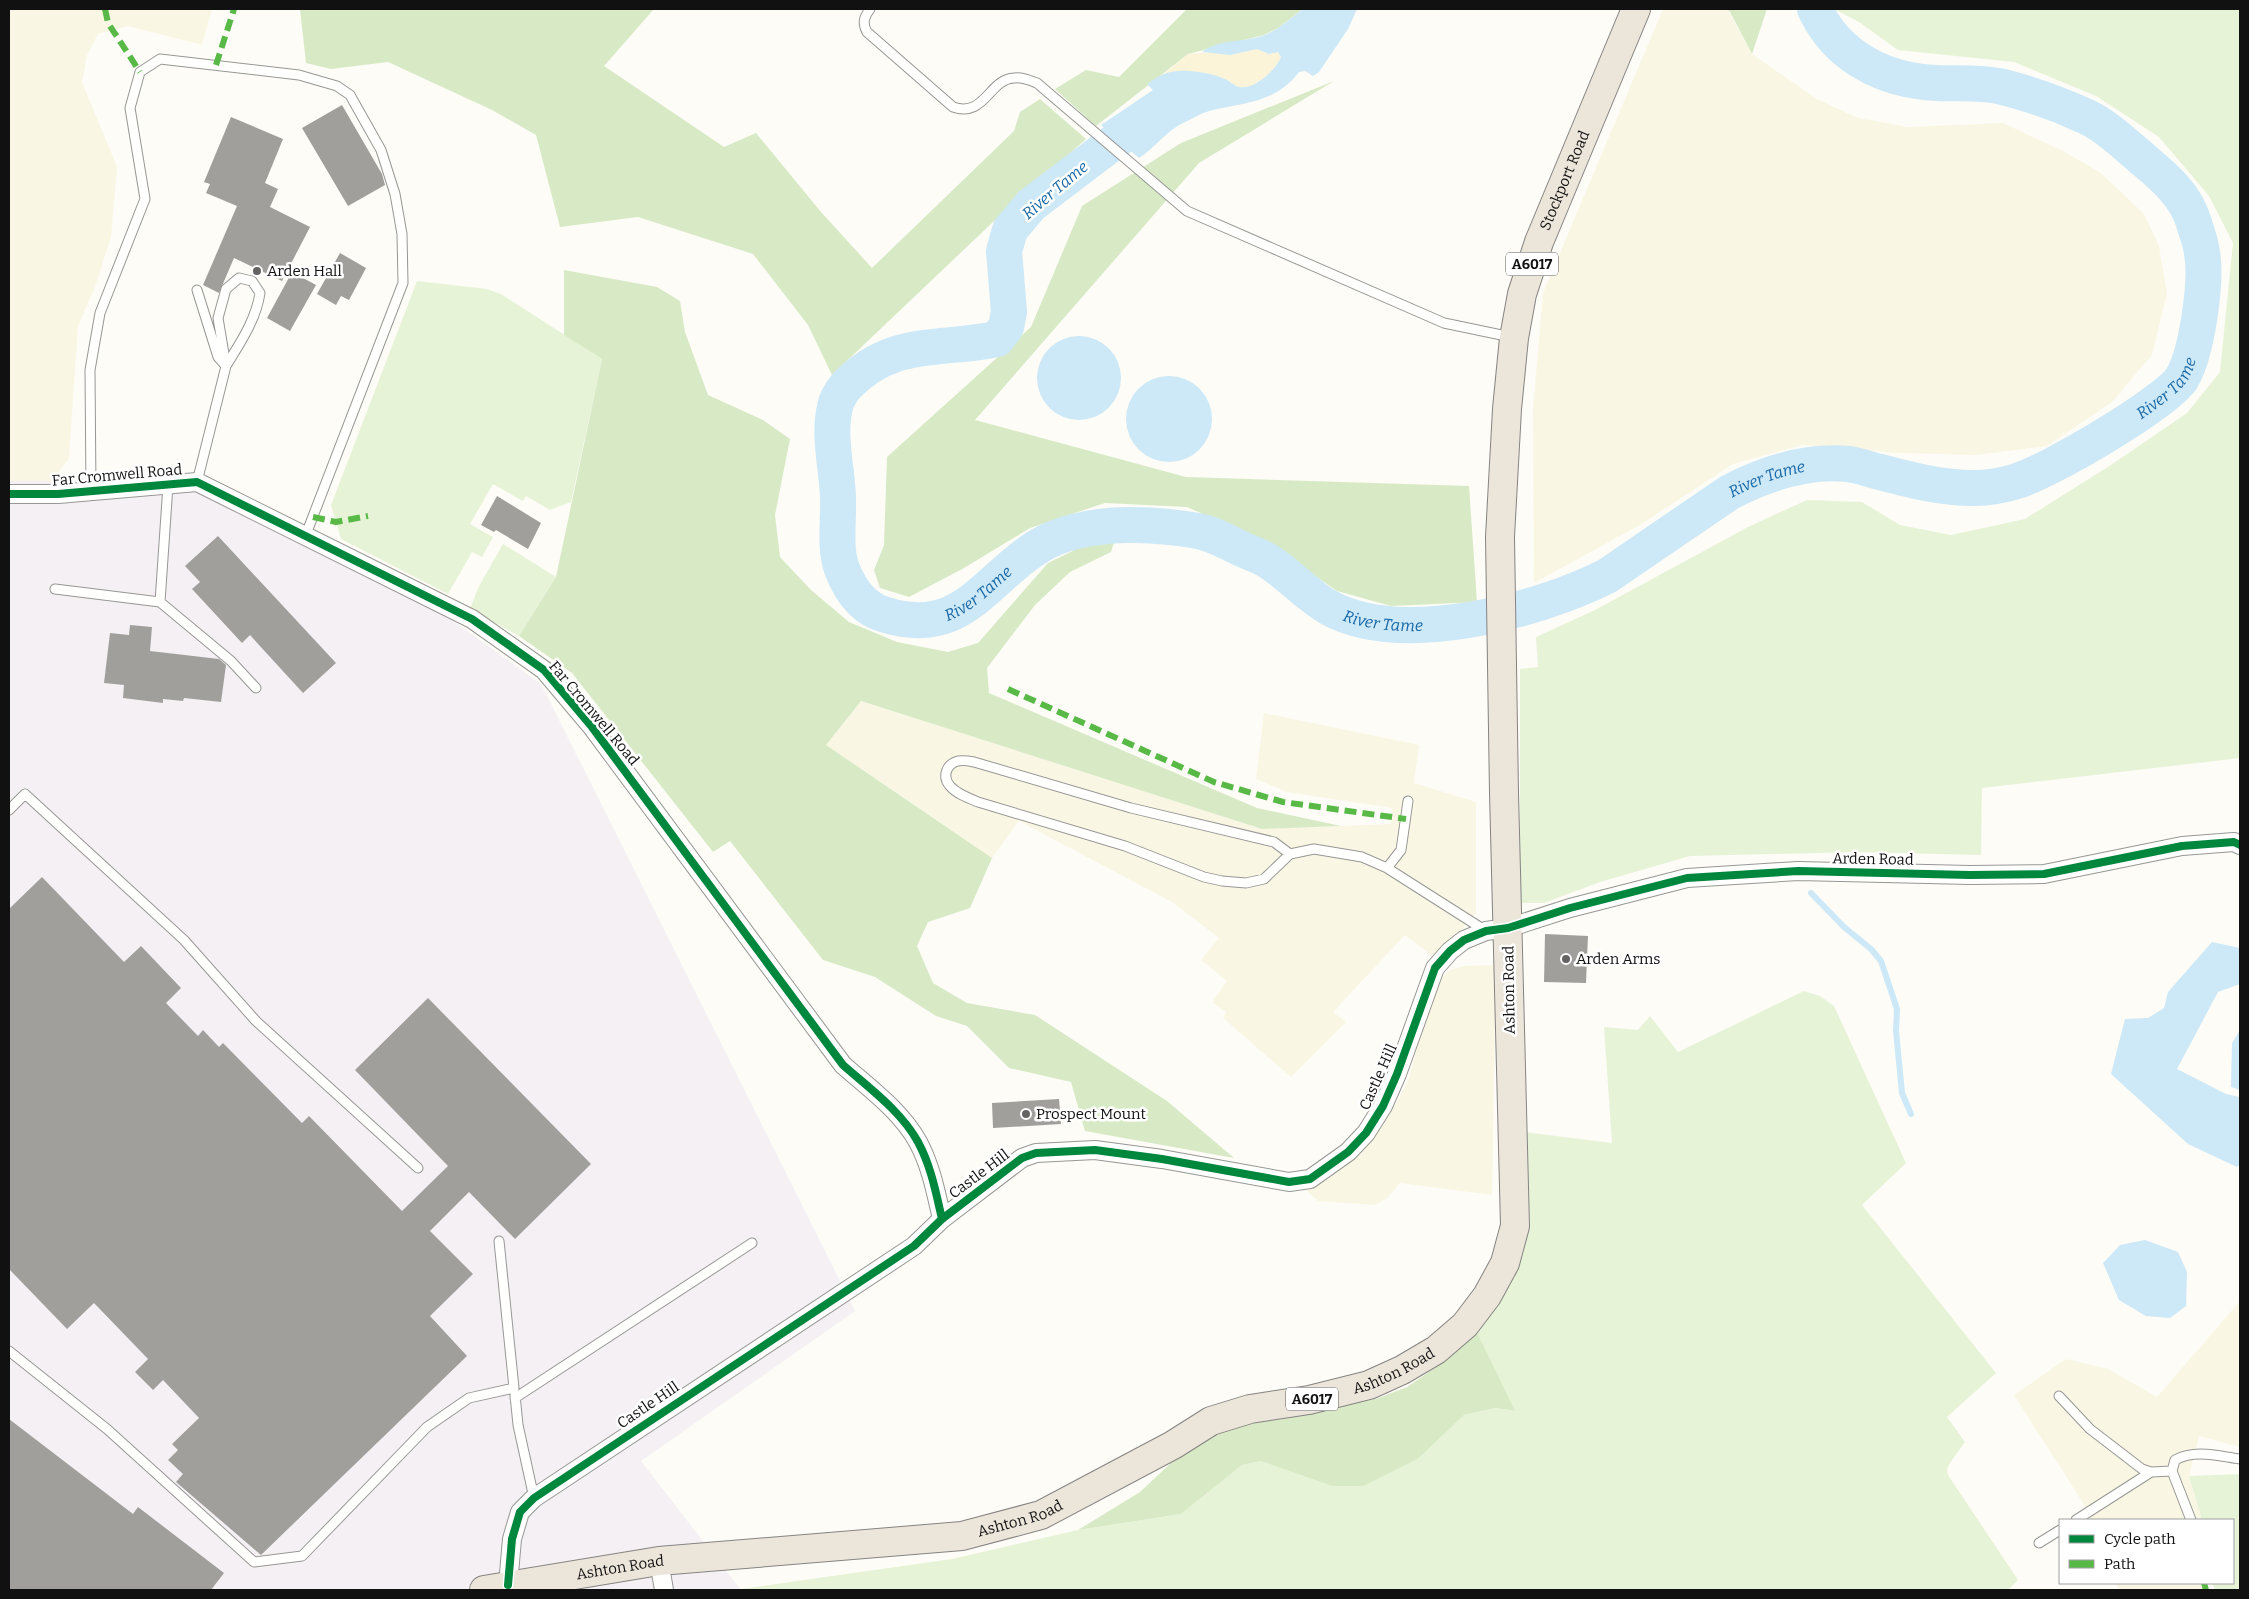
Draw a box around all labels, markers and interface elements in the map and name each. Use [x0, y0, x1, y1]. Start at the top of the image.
street label: Stockport Road [1536, 128, 1593, 233]
water label: River Tame [1018, 157, 1092, 223]
road number: A6017 [1506, 252, 1558, 276]
place label: Arden Hall [267, 262, 342, 280]
marker: Arden Hall [251, 265, 263, 277]
water label: River Tame [2132, 355, 2199, 423]
water label: River Tame [1725, 456, 1806, 501]
street label: Far Cromwell Road [51, 460, 183, 490]
water label: River Tame [941, 562, 1015, 625]
water label: River Tame [1341, 606, 1423, 635]
street label: Far Cromwell Road [545, 657, 643, 769]
street label: Arden Road [1832, 849, 1914, 869]
street label: Ashton Road [1499, 945, 1519, 1034]
place label: Arden Arms [1576, 950, 1660, 968]
marker: Arden Arms [1560, 953, 1572, 965]
street label: Castle Hill [1355, 1041, 1401, 1113]
place label: Prospect Mount [1036, 1105, 1146, 1123]
marker: Prospect Mount [1020, 1108, 1032, 1120]
street label: Castle Hill [945, 1146, 1013, 1202]
street label: Ashton Road [1351, 1344, 1438, 1398]
street label: Castle Hill [614, 1378, 682, 1432]
road number: A6017 [1286, 1388, 1338, 1410]
street label: Ashton Road [975, 1496, 1066, 1541]
legend [2059, 1519, 2234, 1584]
text: Cycle path [2104, 1530, 2176, 1548]
street label: Ashton Road [575, 1552, 665, 1584]
text: Path [2104, 1555, 2136, 1573]

